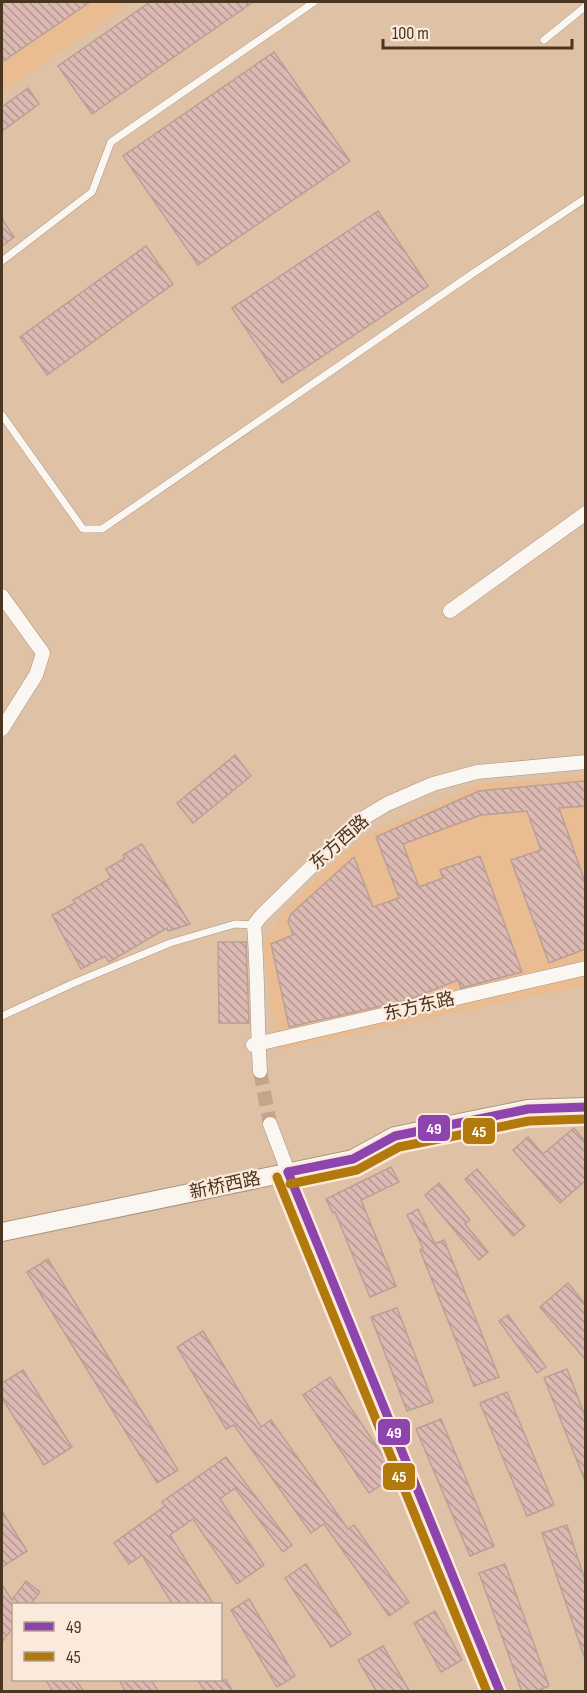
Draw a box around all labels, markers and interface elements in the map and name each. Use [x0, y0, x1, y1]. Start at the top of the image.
scale bar [383, 12, 572, 50]
text: 100 m [392, 23, 429, 44]
street label: 东方西路 [306, 810, 373, 874]
street label: 东方东路 [382, 988, 457, 1025]
line badge: 49 [417, 1114, 451, 1142]
line badge: 45 [462, 1117, 496, 1145]
text: 49 [426, 1120, 442, 1139]
text: 45 [472, 1123, 486, 1142]
street label: 新桥西路 [188, 1168, 263, 1203]
line badge: 49 [377, 1418, 411, 1446]
text: 49 [386, 1424, 402, 1443]
line badge: 45 [382, 1462, 416, 1491]
text: 45 [392, 1468, 406, 1487]
legend [12, 1603, 222, 1681]
text: 49 [66, 1617, 82, 1638]
text: 45 [66, 1647, 81, 1668]

